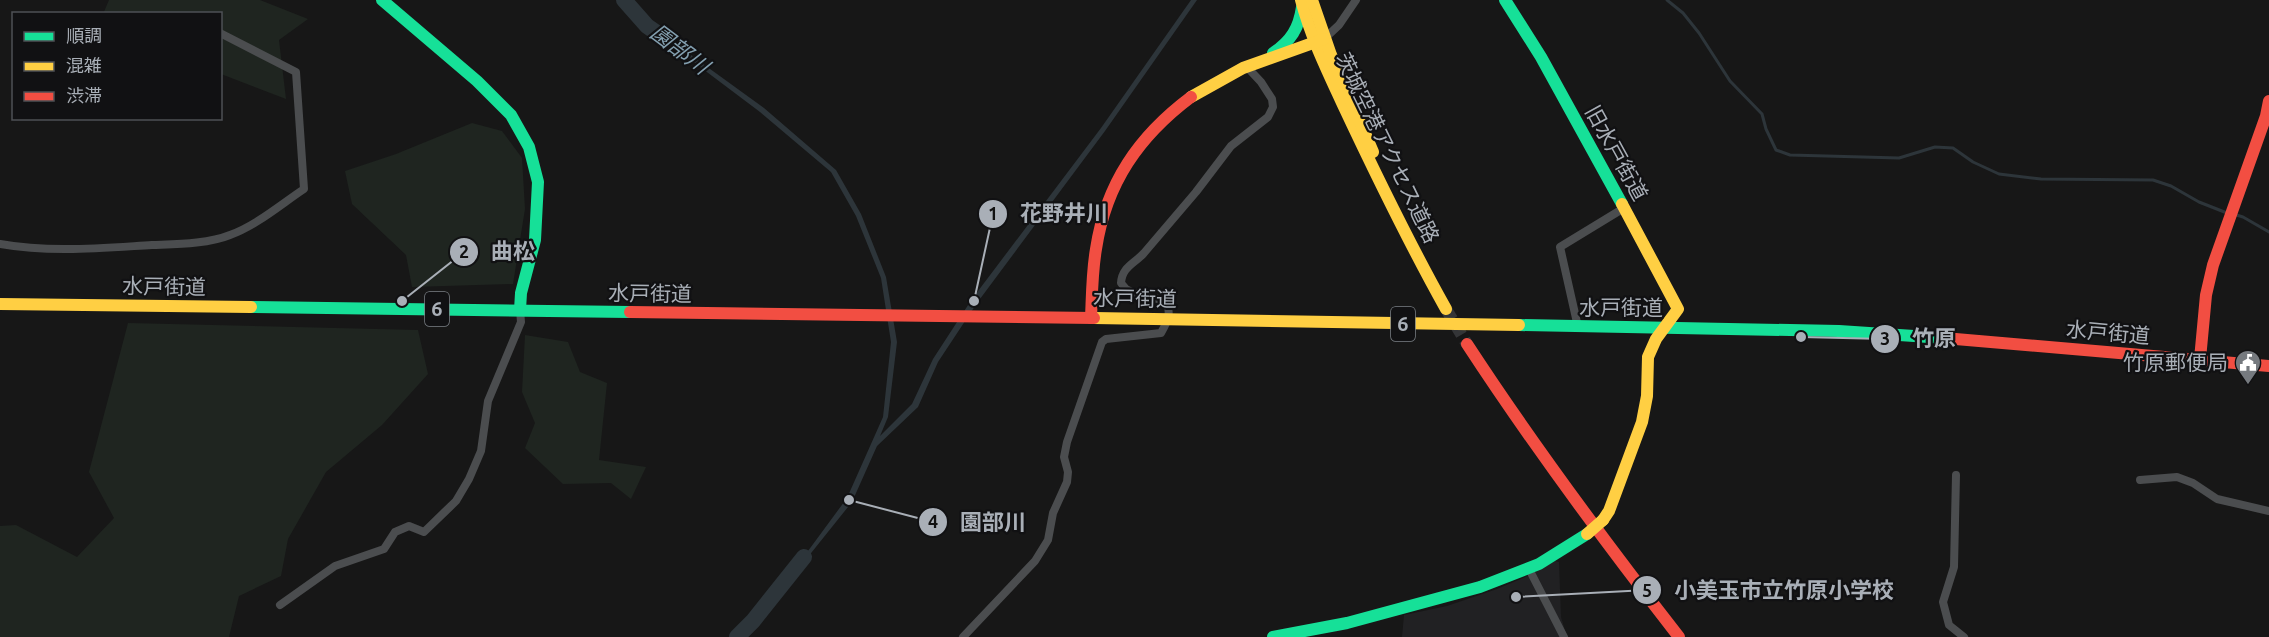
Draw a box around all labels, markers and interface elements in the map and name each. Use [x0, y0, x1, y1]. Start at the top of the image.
legend [12, 12, 222, 120]
water label: 園部川 [646, 19, 716, 80]
text: 順調 [66, 25, 102, 45]
street label: 茨城空港アクセス道路 [1331, 48, 1444, 247]
text: 混雑 [66, 55, 102, 75]
text: 渋滞 [66, 85, 102, 105]
street label: 旧水戸街道 [1581, 101, 1653, 204]
callout: 花野井川 [978, 194, 1120, 234]
text: 花野井川 [1020, 200, 1108, 225]
text: 1 [988, 203, 998, 223]
callout: 曲松 [449, 232, 547, 272]
text: 曲松 [491, 238, 535, 263]
text: 2 [459, 241, 469, 261]
street label: 水戸街道 [122, 273, 206, 299]
street label: 水戸街道 [608, 280, 692, 306]
street label: 水戸街道 [1093, 285, 1177, 311]
road number: 6 [425, 292, 449, 326]
street label: 水戸街道 [1579, 295, 1663, 319]
road number: 6 [1391, 307, 1415, 341]
street label: 水戸街道 [2065, 316, 2151, 348]
callout: 竹原 [1870, 319, 1968, 359]
text: 竹原 [1912, 325, 1956, 350]
text: 3 [1880, 328, 1890, 348]
public building icon: 竹原郵便局 [2233, 348, 2263, 386]
place label: 竹原郵便局 [2123, 350, 2228, 374]
callout: 園部川 [918, 502, 1038, 542]
text: 園部川 [960, 509, 1026, 534]
text: 4 [928, 511, 938, 531]
callout: 小美玉市立竹原小学校 [1632, 570, 1906, 610]
text: 小美玉市立竹原小学校 [1674, 577, 1894, 602]
text: 5 [1642, 580, 1652, 600]

